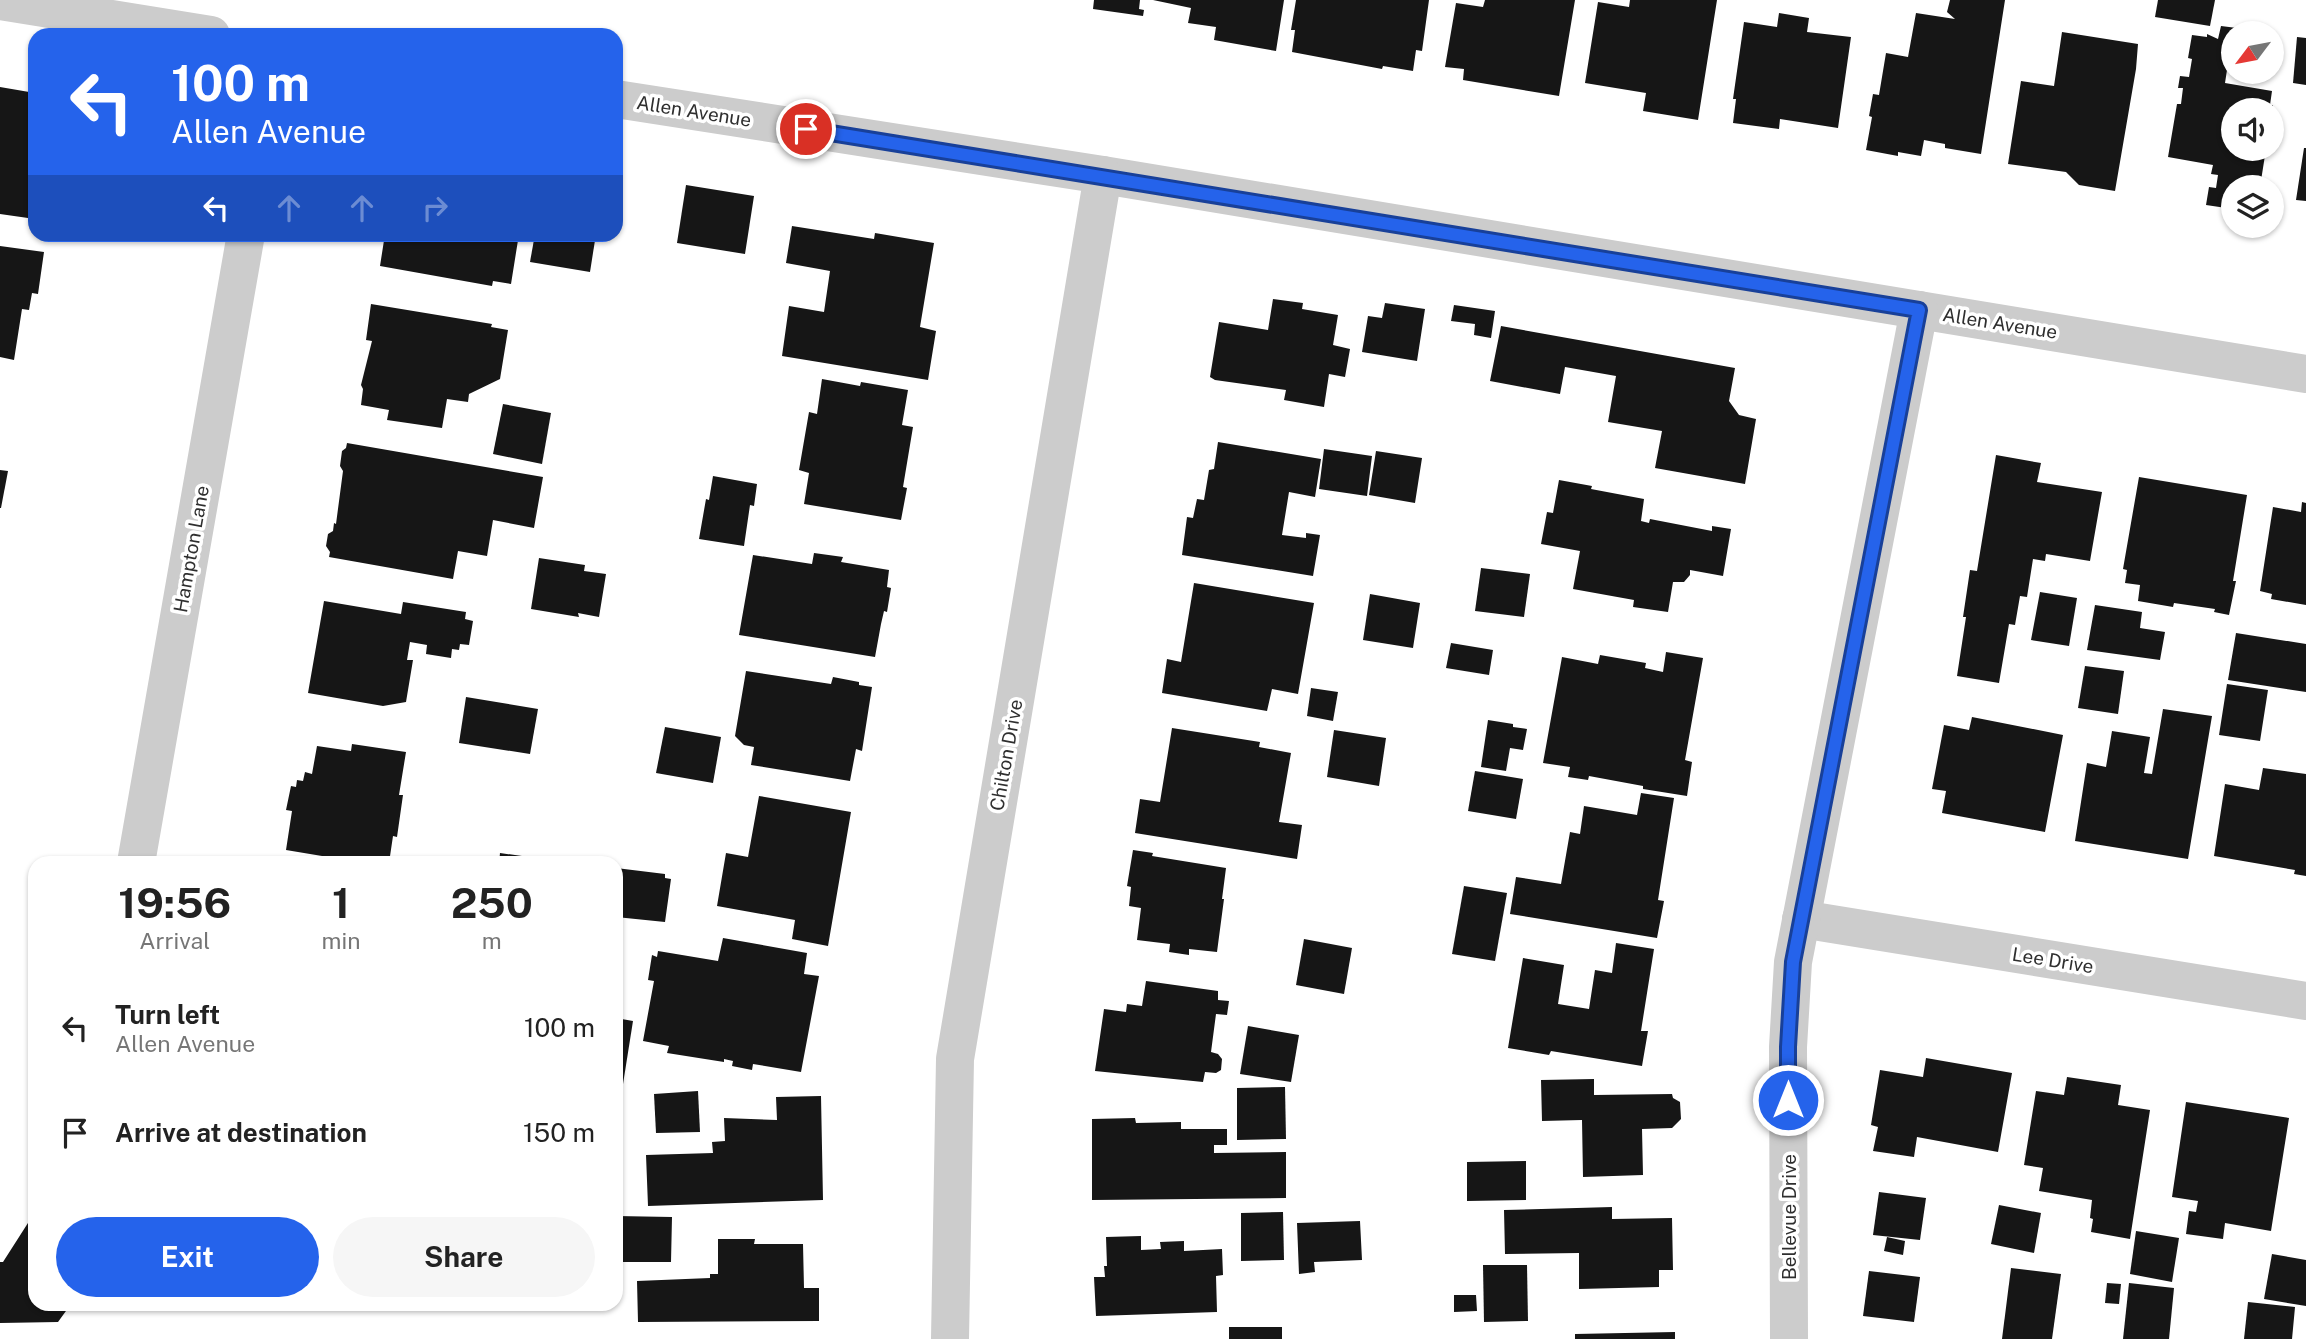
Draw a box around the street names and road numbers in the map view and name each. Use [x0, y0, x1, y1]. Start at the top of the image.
street label: Allen Avenue [635, 91, 753, 131]
street label: Allen Avenue [1941, 303, 2059, 343]
street label: Hampton Lane [169, 484, 213, 614]
street label: Chilton Drive [985, 698, 1027, 812]
street label: Lee Drive [2011, 943, 2095, 977]
street label: Bellevue Drive [1778, 1154, 1800, 1280]

